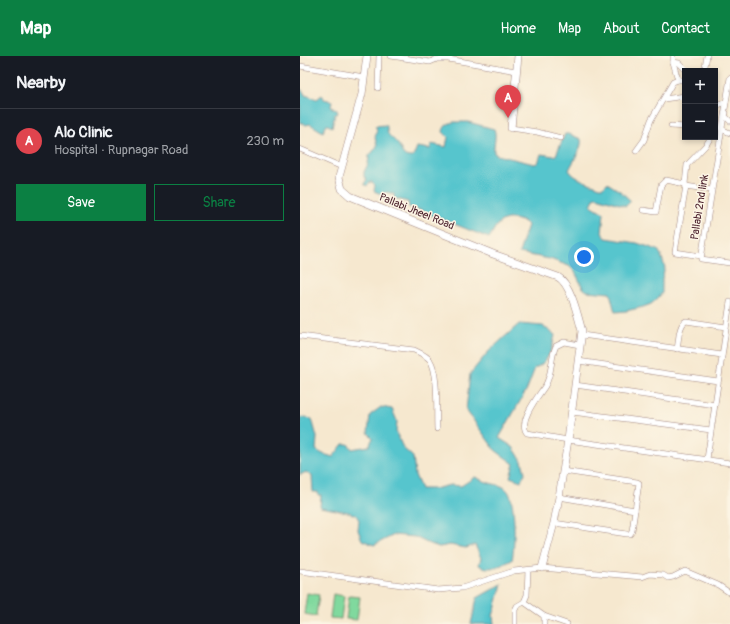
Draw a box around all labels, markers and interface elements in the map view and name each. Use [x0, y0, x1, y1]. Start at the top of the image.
text: Map [20, 16, 51, 40]
text: Home [501, 20, 536, 37]
text: Map [558, 20, 581, 37]
text: About [603, 20, 639, 37]
text: Contact [661, 20, 710, 37]
map controls [682, 68, 718, 140]
button: + [682, 68, 718, 104]
text: Nearby [16, 72, 65, 93]
pin: A [495, 85, 521, 118]
button: − [682, 104, 718, 140]
text: Alo Clinic [54, 123, 113, 142]
text: A [25, 133, 33, 149]
text: 230 m [247, 133, 284, 149]
text: Hospital · Rupnagar Road [54, 142, 188, 158]
street label: Pallabi 2nd link [688, 173, 711, 241]
button: Save [16, 184, 146, 221]
button: Share [154, 184, 284, 221]
street label: Pallabi Jheel Road [377, 190, 456, 232]
your location [574, 247, 594, 267]

